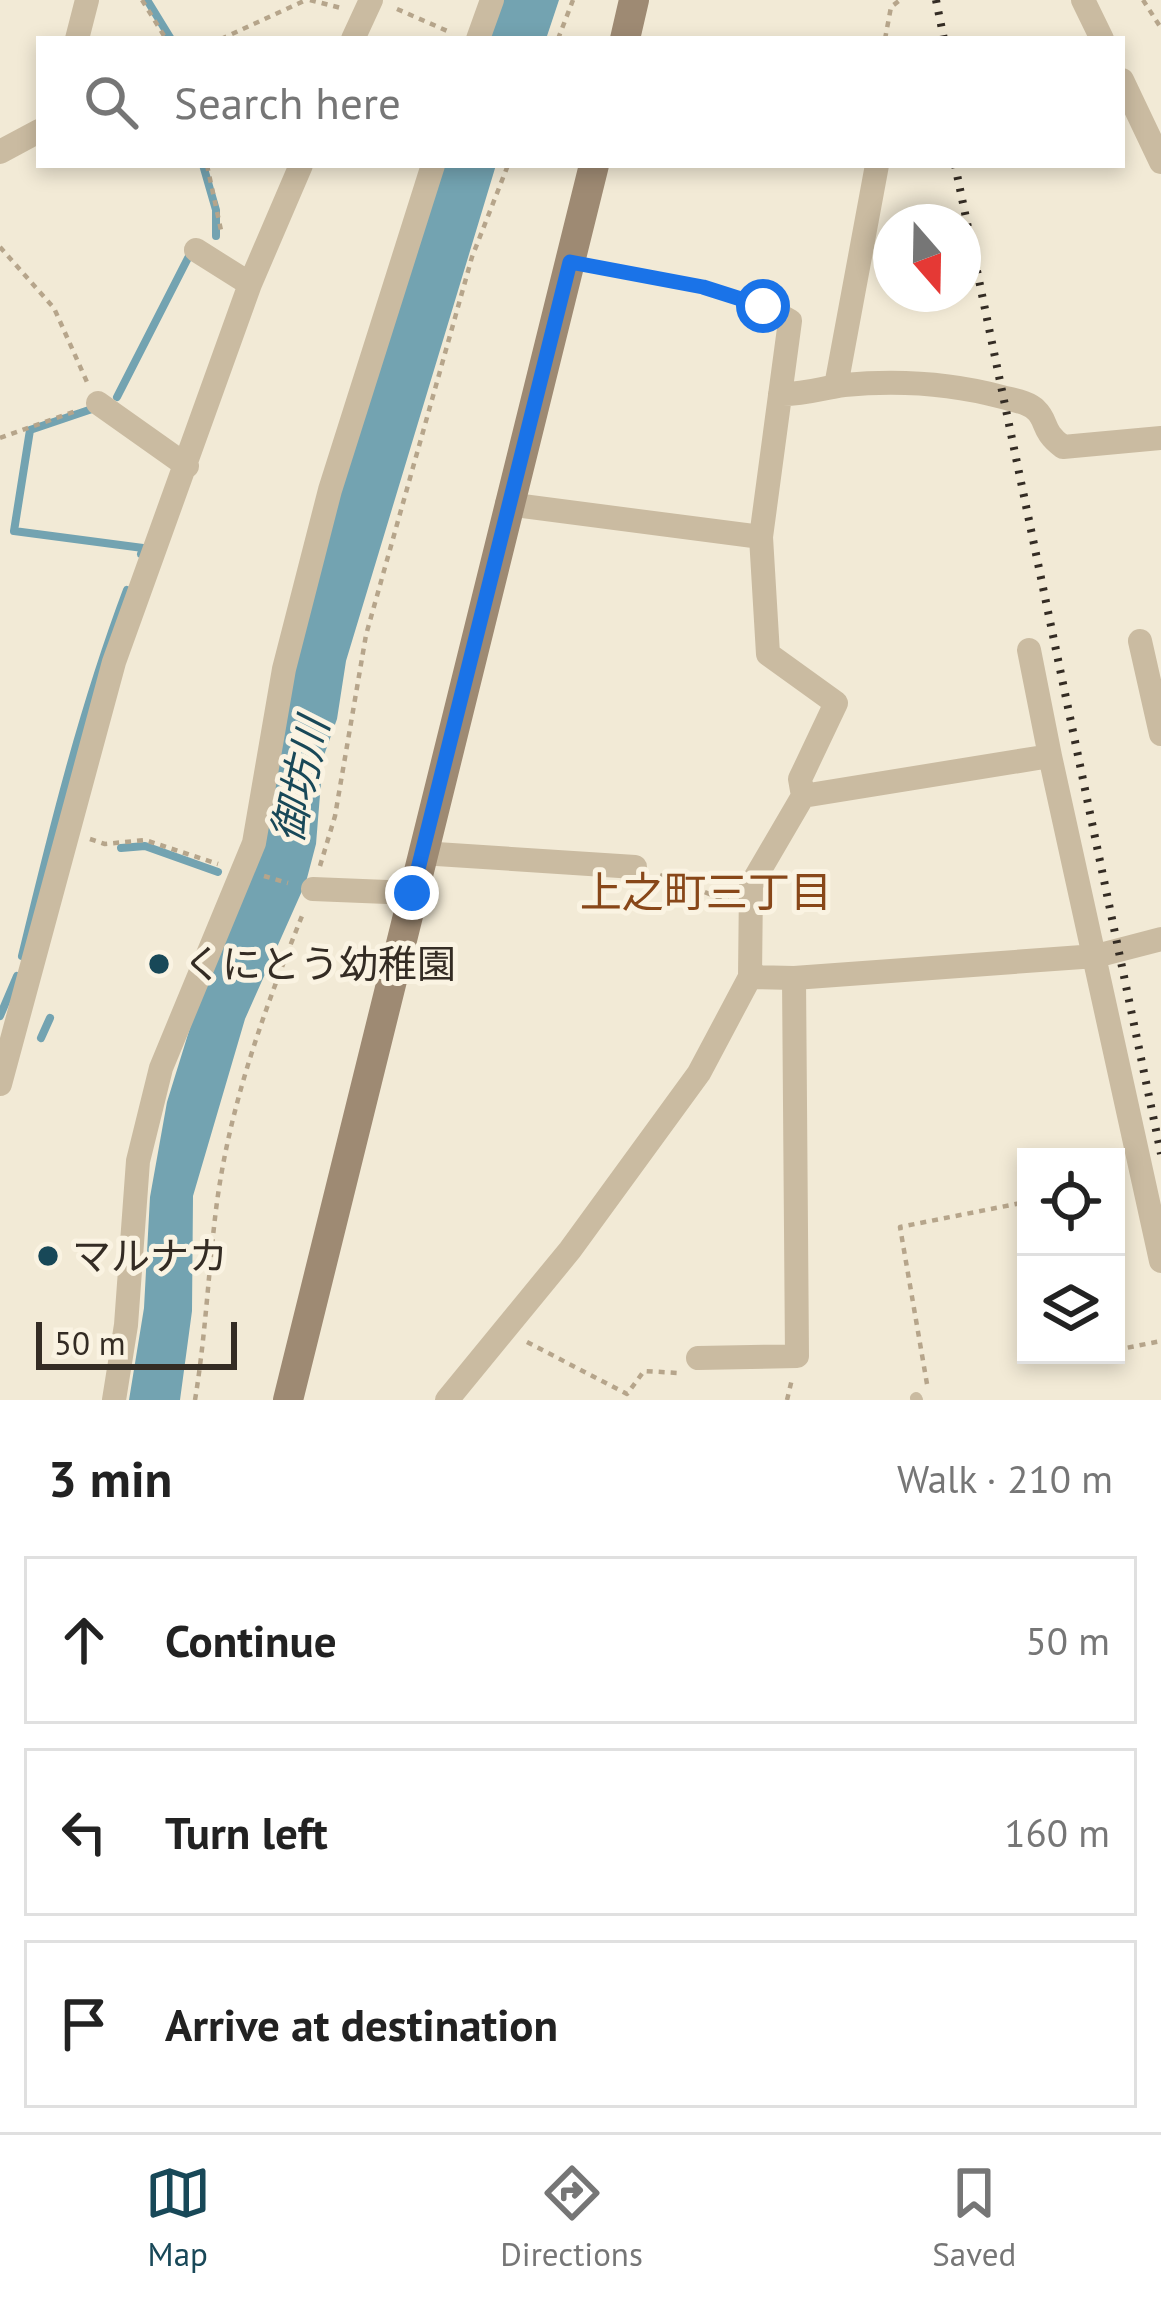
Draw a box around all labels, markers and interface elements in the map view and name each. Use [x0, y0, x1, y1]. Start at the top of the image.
search box [36, 36, 1125, 168]
icon: search [78, 69, 144, 135]
text: Search here [174, 73, 401, 131]
north arrow [873, 204, 981, 312]
route start [736, 279, 790, 333]
water label: 御坊川 [259, 708, 341, 847]
district label: 上之町三丁目 [580, 864, 832, 919]
route end [385, 866, 439, 920]
place label: くにとう幼稚園 [183, 938, 456, 989]
marker: くにとう幼稚園 [146, 951, 172, 977]
map controls [1017, 1148, 1125, 1364]
button: locate [1017, 1148, 1125, 1256]
place label: マルナカ [72, 1230, 228, 1281]
marker: マルナカ [35, 1243, 61, 1269]
button: layers [1017, 1256, 1125, 1364]
scale bar [36, 1316, 237, 1369]
text: 50 m [54, 1321, 126, 1364]
text: 3 min [48, 1445, 172, 1511]
text: Walk · 210 m [897, 1453, 1113, 1504]
icon: ahead [51, 1607, 117, 1673]
text: Continue [165, 1611, 337, 1669]
text: 50 m [1025, 1615, 1110, 1666]
icon: left [51, 1799, 117, 1865]
text: Turn left [165, 1803, 328, 1861]
text: 160 m [1004, 1807, 1110, 1858]
icon: arrive [51, 1991, 117, 2057]
text: Arrive at destination [165, 1995, 558, 2053]
tab: Map [145, 2160, 211, 2275]
tab: Directions [500, 2160, 643, 2275]
tab: Saved [932, 2160, 1016, 2275]

